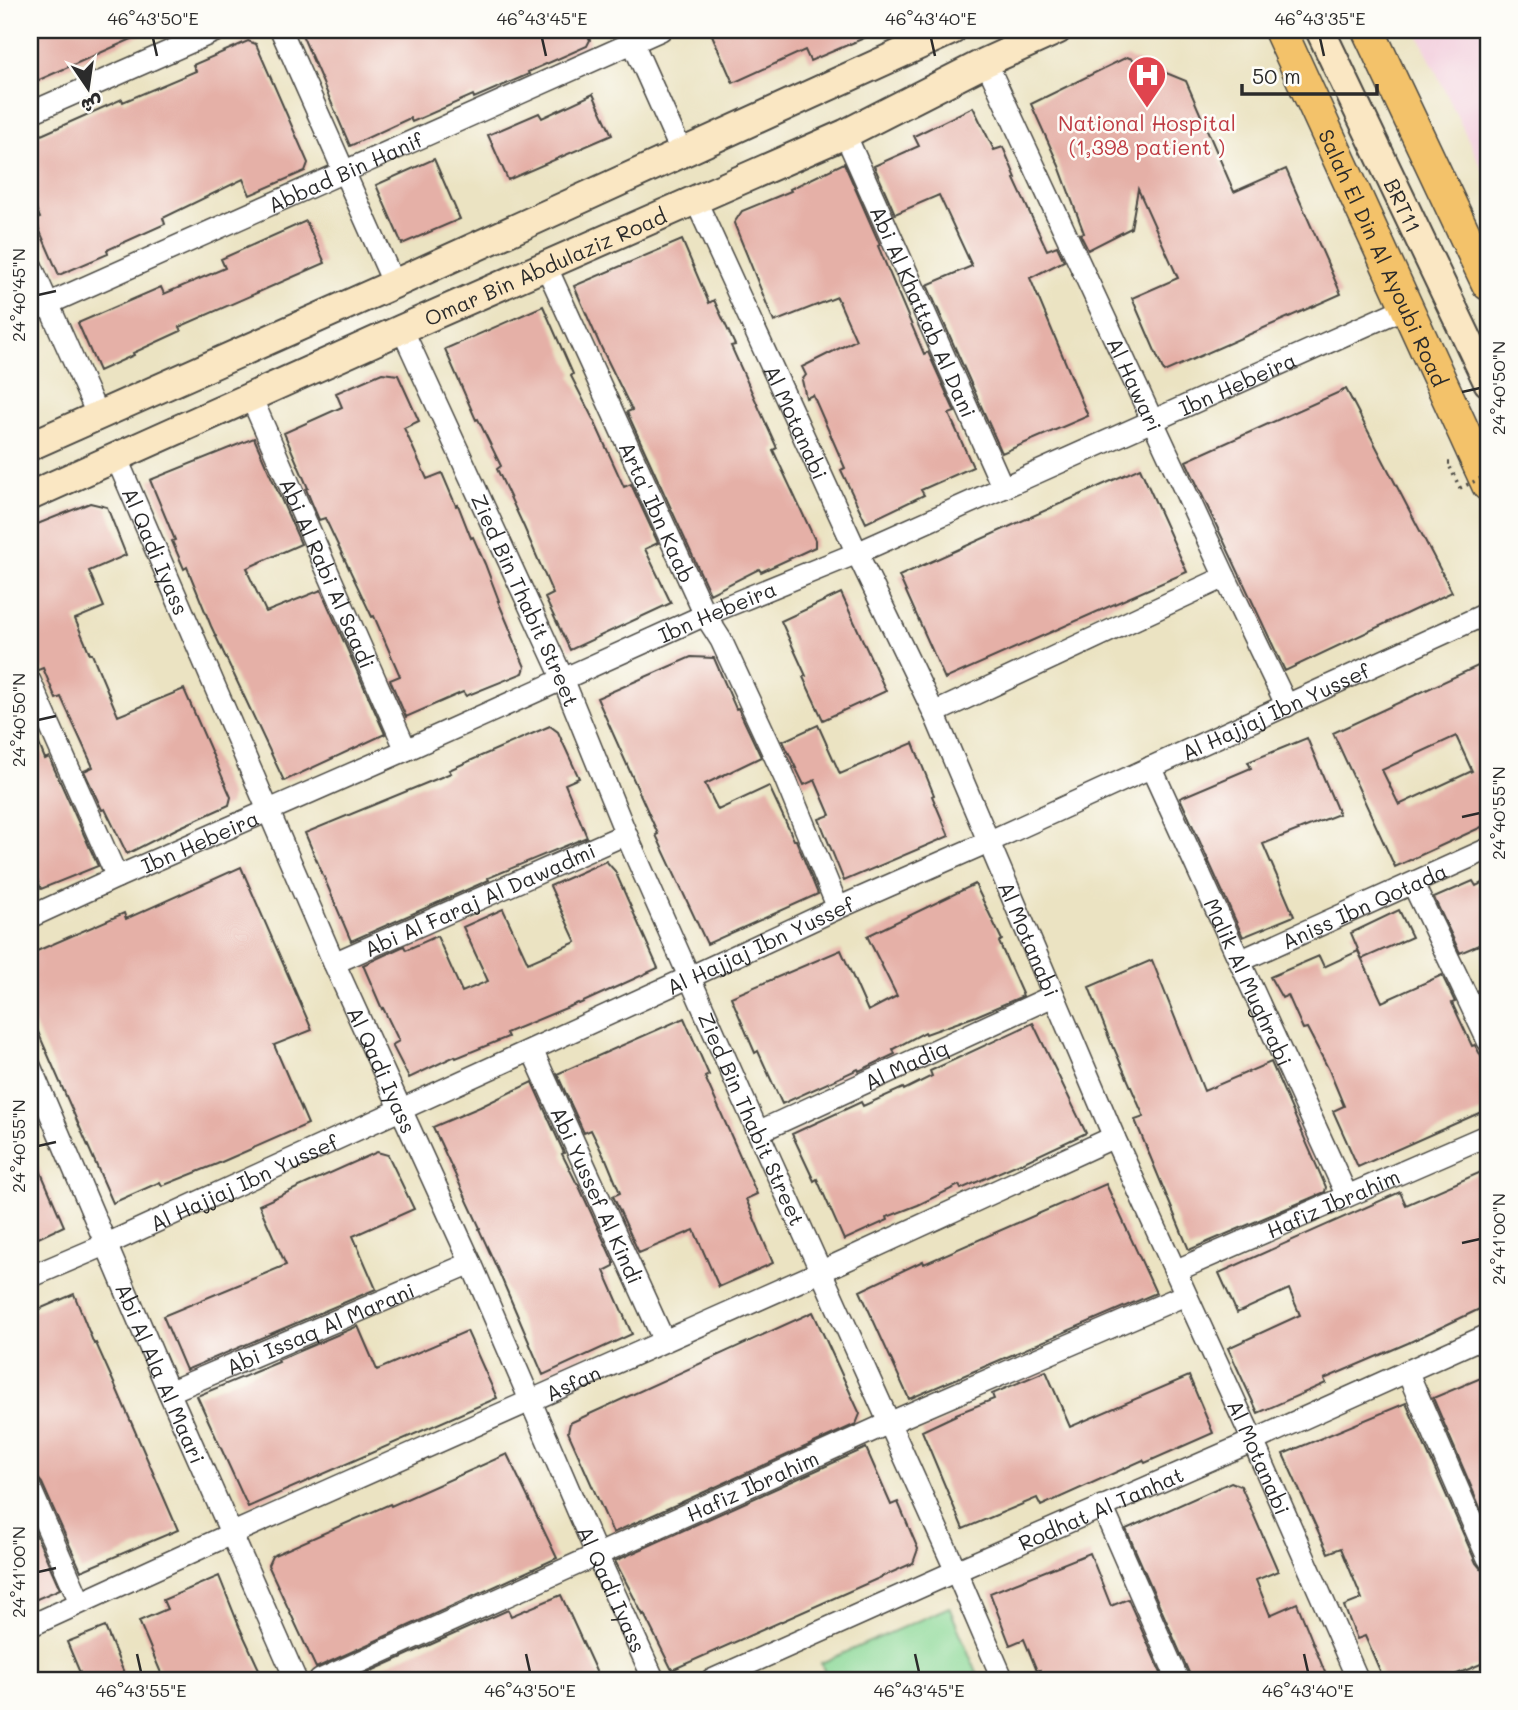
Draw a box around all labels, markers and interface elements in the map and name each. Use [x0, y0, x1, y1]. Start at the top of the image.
text: 46°43'50"E [107, 6, 199, 30]
text: 46°43'45"E [496, 6, 588, 30]
text: 46°43'40"E [885, 6, 977, 30]
text: 46°43'35"E [1274, 6, 1366, 30]
north arrow [52, 52, 122, 122]
scale bar [1242, 52, 1376, 96]
hospital icon: National Hospital (1,398 patient ) [1126, 54, 1168, 109]
text: 50 m [1252, 62, 1301, 89]
text: ش [79, 91, 105, 120]
place label: National Hospital (1,398 patient ) [1058, 109, 1236, 160]
street label: Salah El Din Al Ayoubi Road [1313, 124, 1454, 390]
street label: Abbad Bin Hanif [263, 125, 427, 218]
street label: BRT11 [1379, 174, 1428, 237]
street label: Omar Bin Abdulaziz Road [420, 201, 670, 331]
street label: Abi Al Khattab Al Dani [865, 201, 983, 421]
text: 24°40'45"N [6, 248, 30, 342]
street label: Al Hawari [1102, 333, 1169, 436]
text: 24°40'50"N [1486, 341, 1510, 435]
street label: Ibn Hebeira [1174, 345, 1300, 421]
street label: Al Motanabi [759, 360, 835, 483]
street label: Arta' Ibn Kaab [614, 437, 702, 587]
street label: Abi Al Rabi Al Saadi [275, 473, 382, 672]
street label: Al Qadi Iyass [117, 483, 196, 619]
street label: Zied Bin Thabit Street [466, 489, 586, 710]
street label: Ibn Hebeira [654, 574, 780, 648]
street label: Al Hajjaj Ibn Yussef [1177, 656, 1374, 765]
text: 24°40'50"N [6, 673, 30, 767]
text: 24°40'55"N [1486, 766, 1510, 860]
street label: Ibn Hebeira [137, 803, 262, 878]
street label: Abi Al Faraj Al Dawadmi [360, 836, 599, 962]
street label: Aniss Ibn Qotada [1277, 856, 1451, 954]
street label: Al Motanabi [993, 877, 1066, 1000]
street label: Al Hajjaj Ibn Yussef [662, 889, 858, 1000]
street label: Malik Al Mughrabi [1199, 893, 1299, 1070]
street label: Al Qadi Iyass [342, 1002, 423, 1137]
street label: Zied Bin Thabit Street [693, 1008, 812, 1230]
street label: Al Madiq [860, 1033, 952, 1095]
text: 24°40'55"N [6, 1099, 30, 1193]
street label: Abi Yussef Al Kindi [546, 1102, 650, 1288]
street label: Al Hajjaj Ibn Yussef [145, 1127, 342, 1236]
street label: Hafiz Ibrahim [1262, 1162, 1403, 1243]
text: 24°41'00"N [1486, 1193, 1510, 1285]
street label: Abi Issaq Al Marani [222, 1275, 418, 1380]
street label: Abi Al Ala Al Maari [111, 1279, 212, 1467]
street label: Asfan [541, 1358, 605, 1406]
street label: Al Motanabi [1222, 1395, 1297, 1518]
street label: Hafiz Ibrahim [682, 1443, 822, 1526]
street label: Rodhat Al Tanhat [1014, 1460, 1187, 1556]
street label: Al Qadi Iyass [572, 1521, 653, 1656]
text: 24°41'00"N [6, 1526, 30, 1618]
text: 46°43'55"E [95, 1678, 187, 1702]
text: 46°43'50"E [484, 1678, 576, 1702]
text: 46°43'45"E [873, 1678, 965, 1702]
text: 46°43'40"E [1262, 1678, 1354, 1702]

